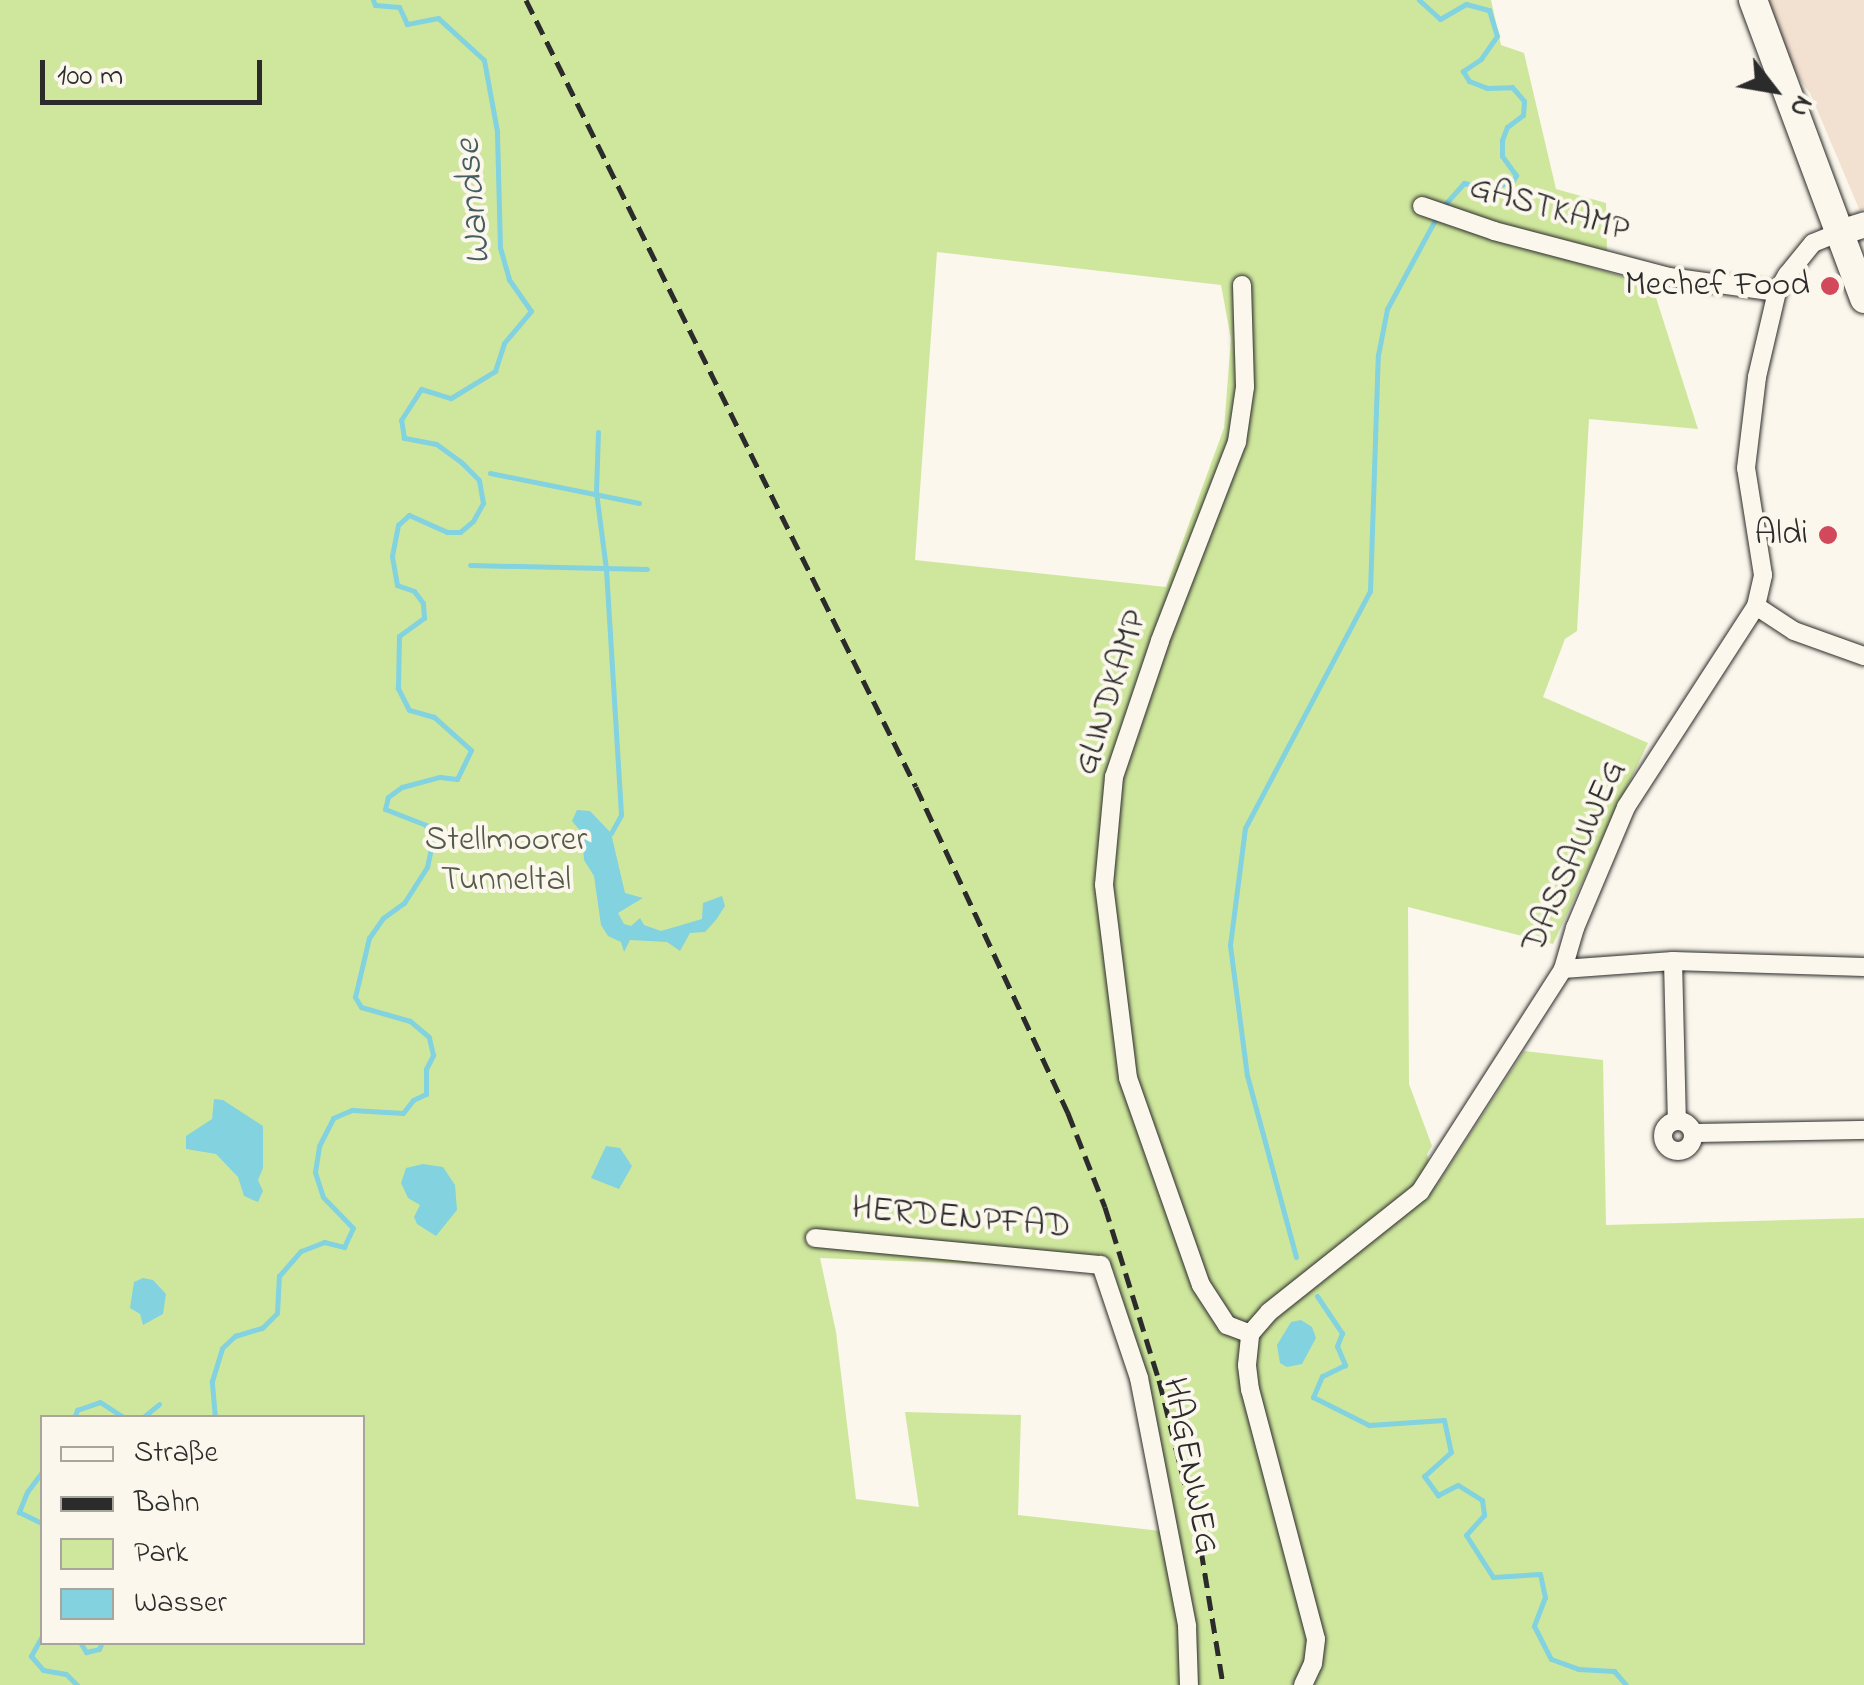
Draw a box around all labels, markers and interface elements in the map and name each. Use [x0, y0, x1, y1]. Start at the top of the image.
scale bar [45, 40, 268, 102]
north arrow [1724, 40, 1824, 140]
text: 100 m [57, 55, 123, 99]
text: N [1778, 87, 1823, 124]
water label: Wandse [447, 137, 503, 267]
street label: GASTKAMP [1464, 167, 1634, 253]
place label: Mechef Food [1625, 265, 1810, 307]
marker: Mechef Food [1819, 275, 1841, 297]
place label: Aldi [1755, 514, 1808, 556]
marker: Aldi [1817, 524, 1839, 546]
street label: GLINDKAMP [1066, 605, 1158, 781]
street label: DASSAUWEG [1514, 754, 1636, 960]
park label: Stellmoorer Tunneltal [425, 820, 587, 902]
street label: HERDENPFAD [850, 1189, 1072, 1249]
street label: HAGENWEG [1151, 1374, 1227, 1558]
legend [40, 1415, 365, 1645]
text: Straße [134, 1432, 218, 1476]
text: Bahn [134, 1482, 199, 1526]
text: Park [134, 1532, 188, 1576]
text: Wasser [134, 1582, 227, 1626]

